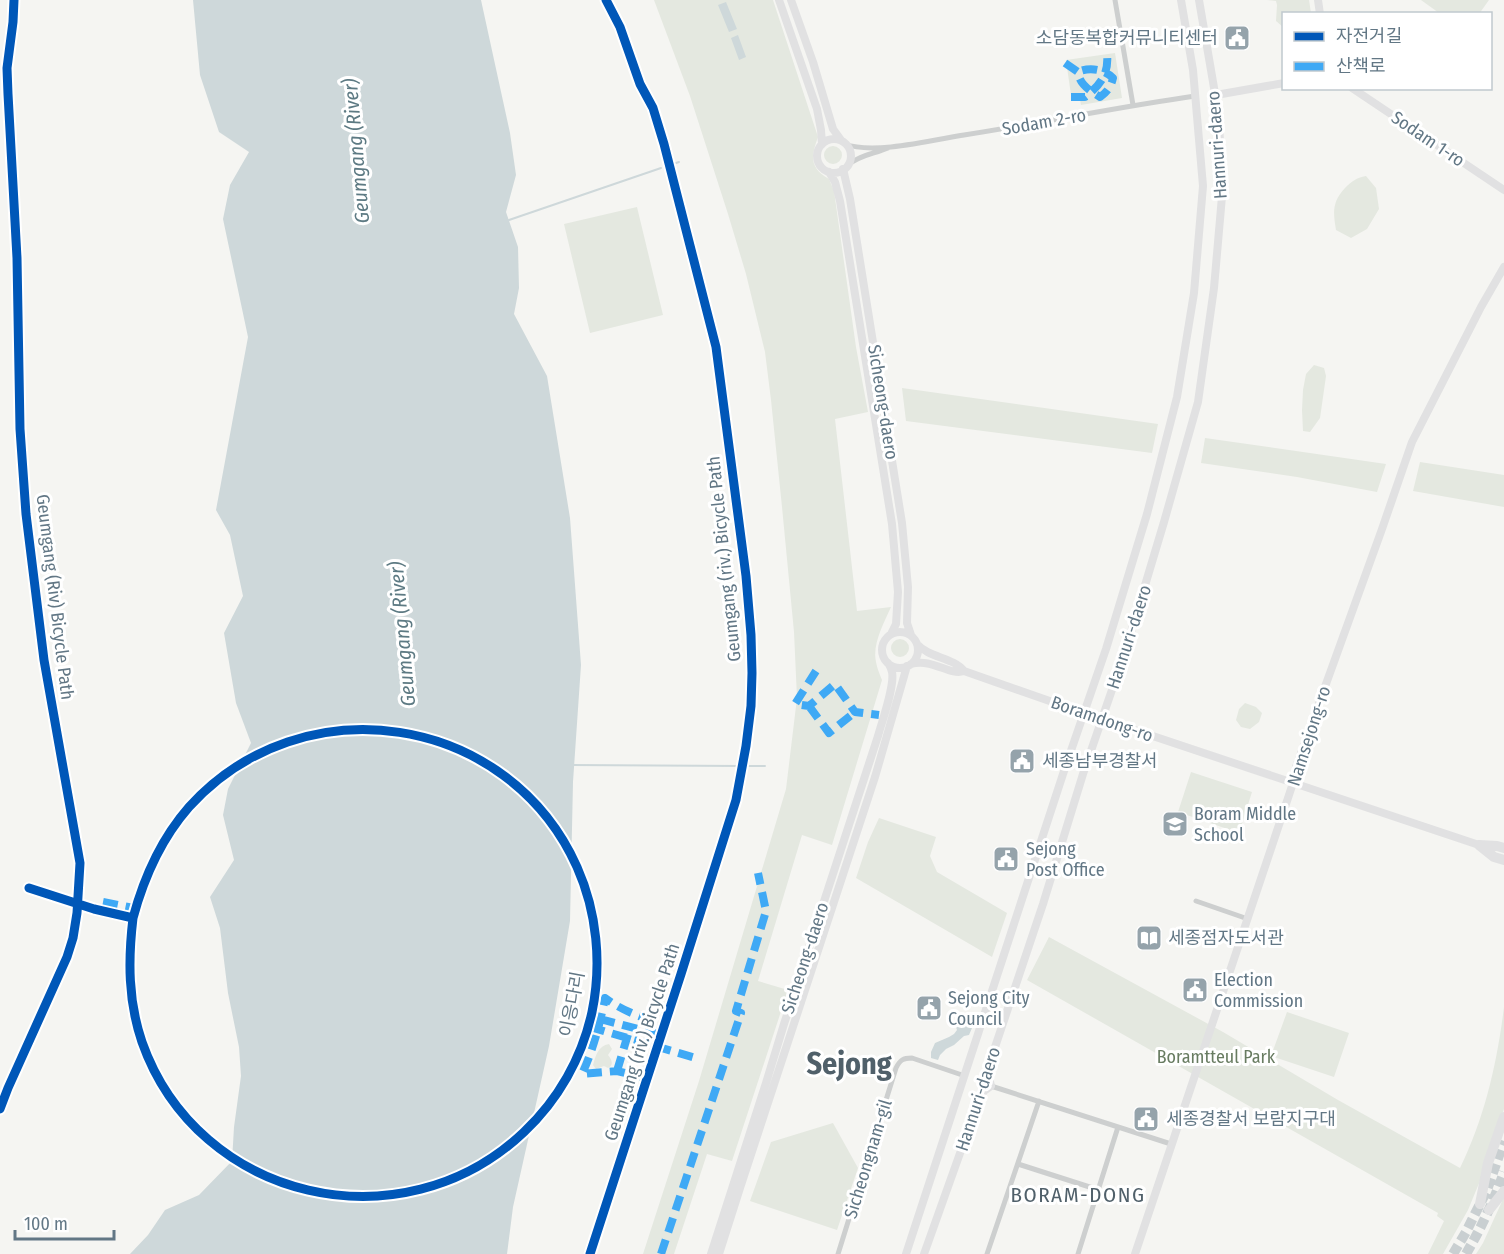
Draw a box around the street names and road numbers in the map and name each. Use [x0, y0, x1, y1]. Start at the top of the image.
street label: Hannuri-daero [1202, 90, 1232, 200]
street label: Sodam 2-ro [1000, 104, 1088, 140]
street label: Sodam 1-ro [1387, 106, 1469, 172]
street label: Sicheong-daero [863, 343, 903, 461]
street label: Geumgang (riv.) Bicycle Path [702, 455, 746, 663]
street label: Geumgang (Riv) Bicycle Path [31, 493, 79, 701]
street label: Hannuri-daero [1102, 582, 1156, 692]
street label: Namsejong-ro [1282, 683, 1336, 789]
street label: Boramdong-ro [1048, 691, 1156, 747]
street label: Sicheong-daero [777, 899, 833, 1017]
street label: Geumgang (riv.) Bicycle Path [600, 940, 684, 1144]
street label: 이응다리 [555, 969, 589, 1039]
street label: Hannuri-daero [951, 1044, 1005, 1154]
street label: Sicheongnam-gil [839, 1096, 897, 1221]

